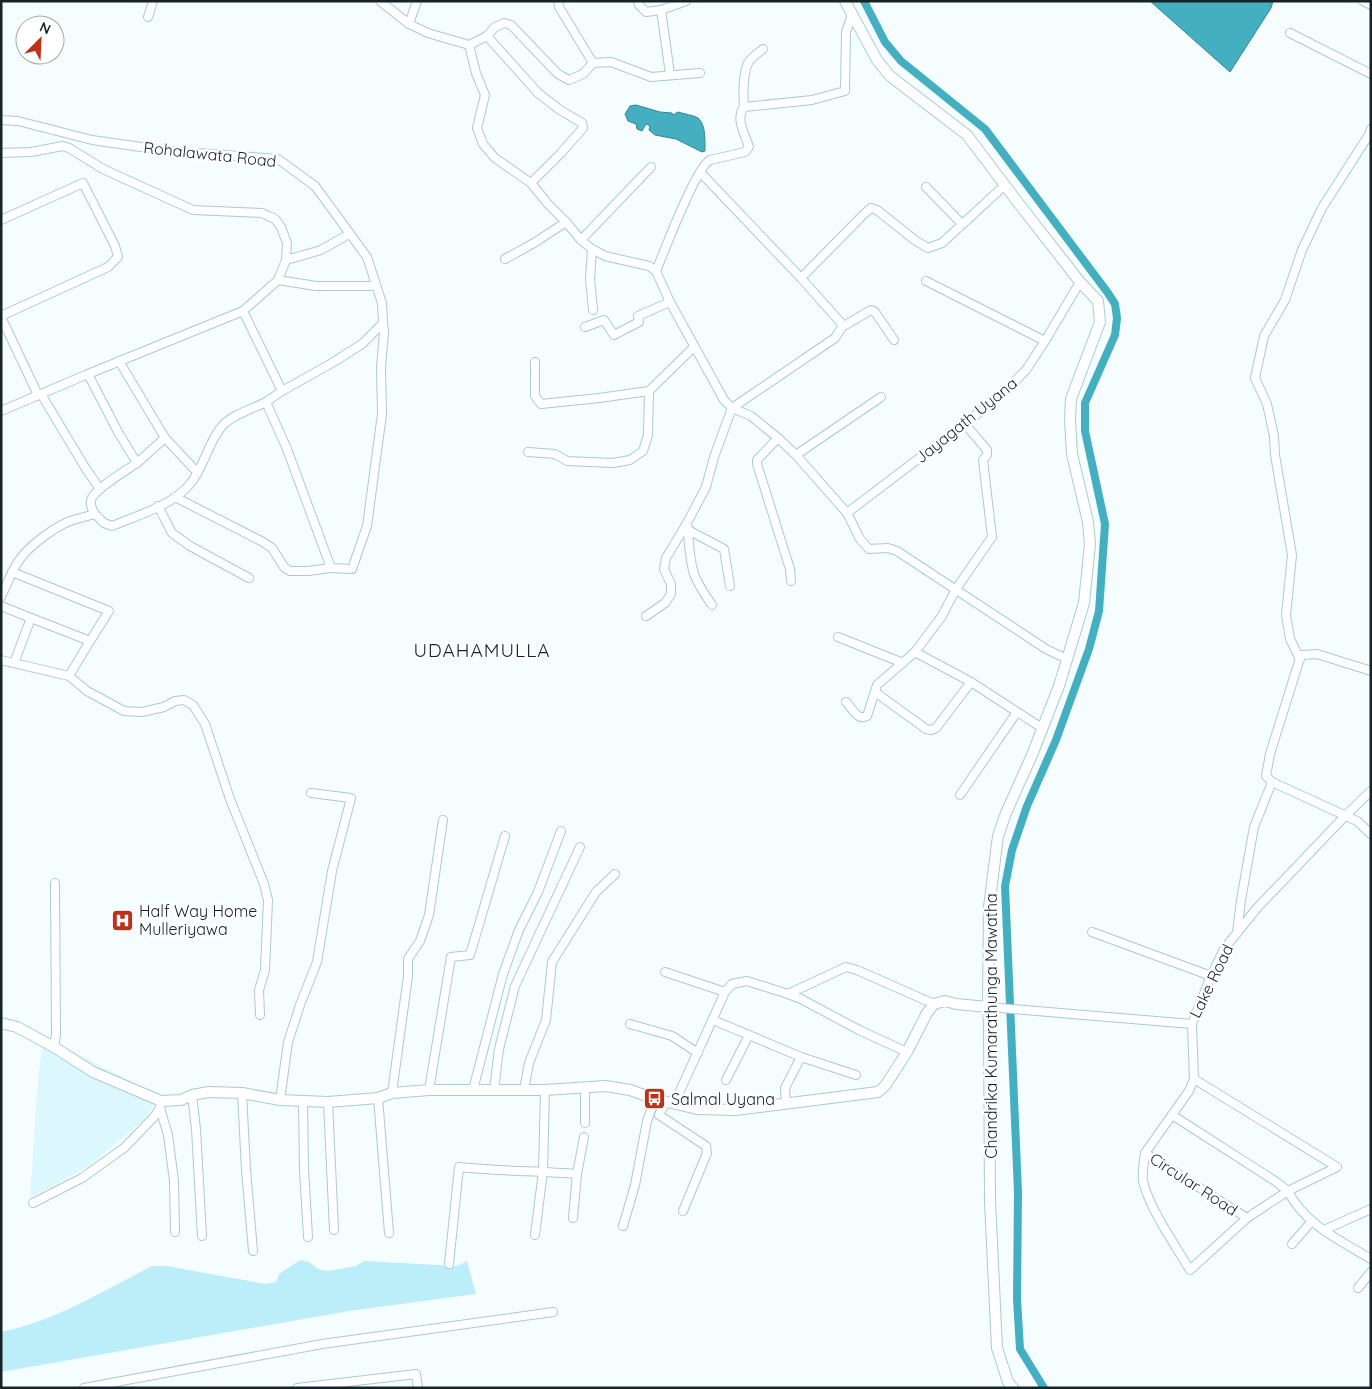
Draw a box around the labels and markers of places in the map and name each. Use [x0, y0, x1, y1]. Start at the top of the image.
place label: Half Way Home Mulleriyawa [139, 901, 257, 939]
hospital icon: Half Way Home Mulleriyawa [111, 908, 135, 932]
bus stop icon: Salmal Uyana [643, 1087, 667, 1111]
place label: Salmal Uyana [671, 1089, 775, 1109]

